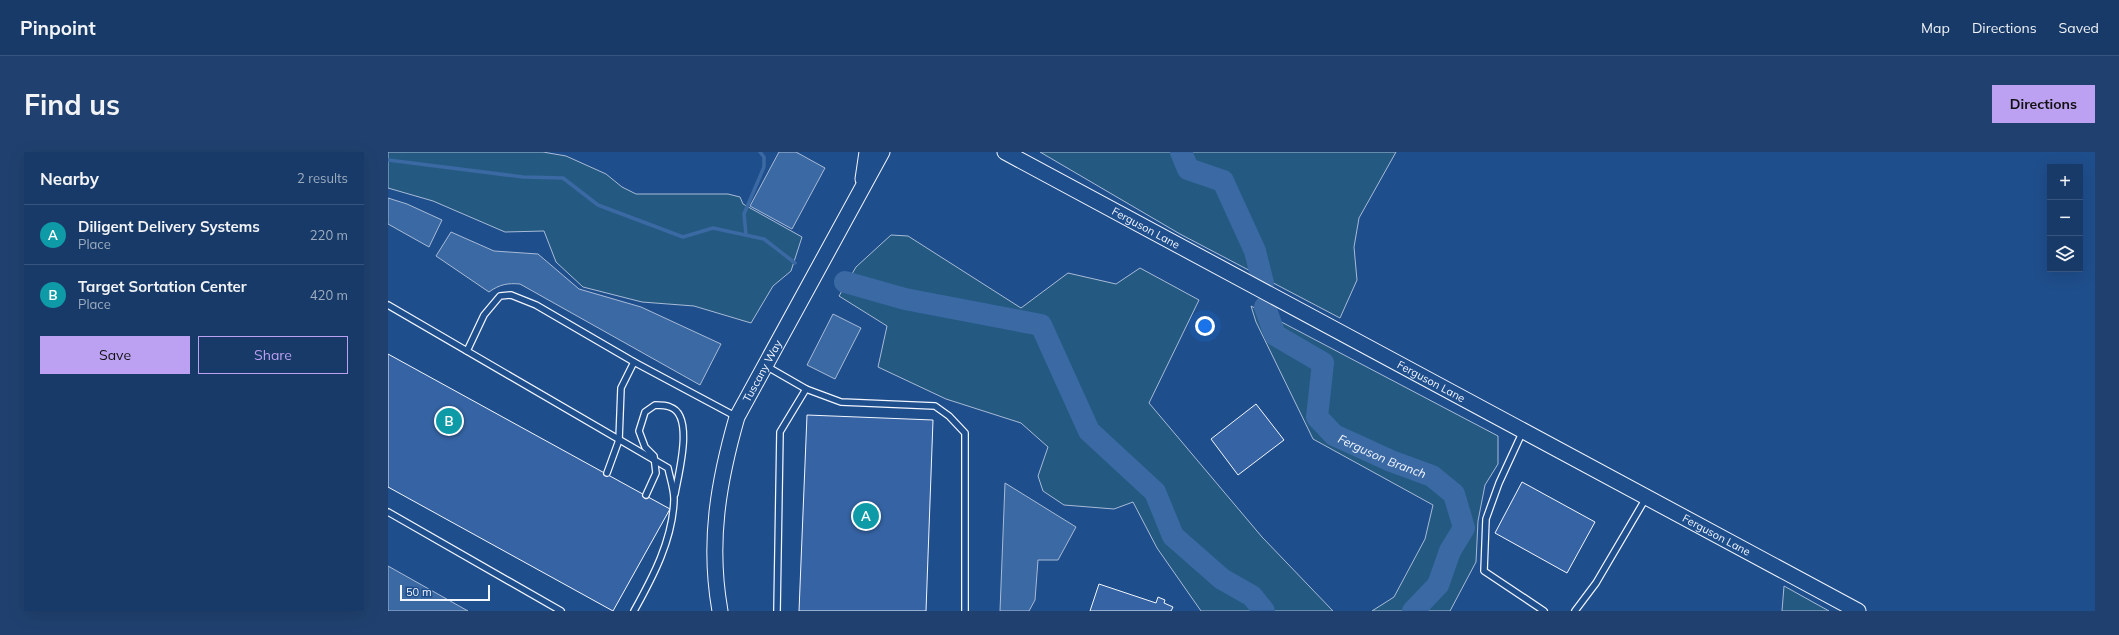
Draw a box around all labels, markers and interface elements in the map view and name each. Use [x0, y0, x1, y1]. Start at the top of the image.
text: Pinpoint [20, 16, 96, 40]
text: Map [1921, 19, 1950, 37]
text: Directions [1972, 19, 2037, 37]
text: Saved [2059, 19, 2099, 37]
button: Directions [1992, 85, 2095, 123]
text: Find us [24, 87, 120, 122]
map controls [2047, 164, 2083, 272]
button: + [2047, 164, 2083, 200]
text: Nearby [40, 168, 99, 189]
text: 2 results [297, 170, 348, 186]
button: − [2047, 200, 2083, 236]
street label: Ferguson Lane [1110, 204, 1182, 252]
text: Diligent Delivery Systems [78, 217, 260, 236]
text: A [48, 227, 58, 243]
text: 220 m [310, 227, 348, 243]
text: Place [78, 236, 111, 252]
button: layers [2047, 236, 2083, 272]
text: Target Sortation Center [78, 277, 247, 296]
text: B [49, 287, 57, 303]
text: 420 m [310, 287, 348, 303]
text: Place [78, 296, 111, 312]
your location [1195, 316, 1215, 336]
button: Save [40, 336, 190, 374]
button: Share [198, 336, 348, 374]
street label: Tuscany Way [740, 337, 785, 405]
street label: Ferguson Lane [1395, 357, 1468, 405]
pin: B [436, 406, 462, 436]
water label: Ferguson Branch [1336, 430, 1428, 481]
pin: A [853, 501, 879, 531]
street label: Ferguson Lane [1680, 511, 1753, 559]
scale bar [400, 583, 490, 602]
text: 50 m [406, 585, 432, 599]

